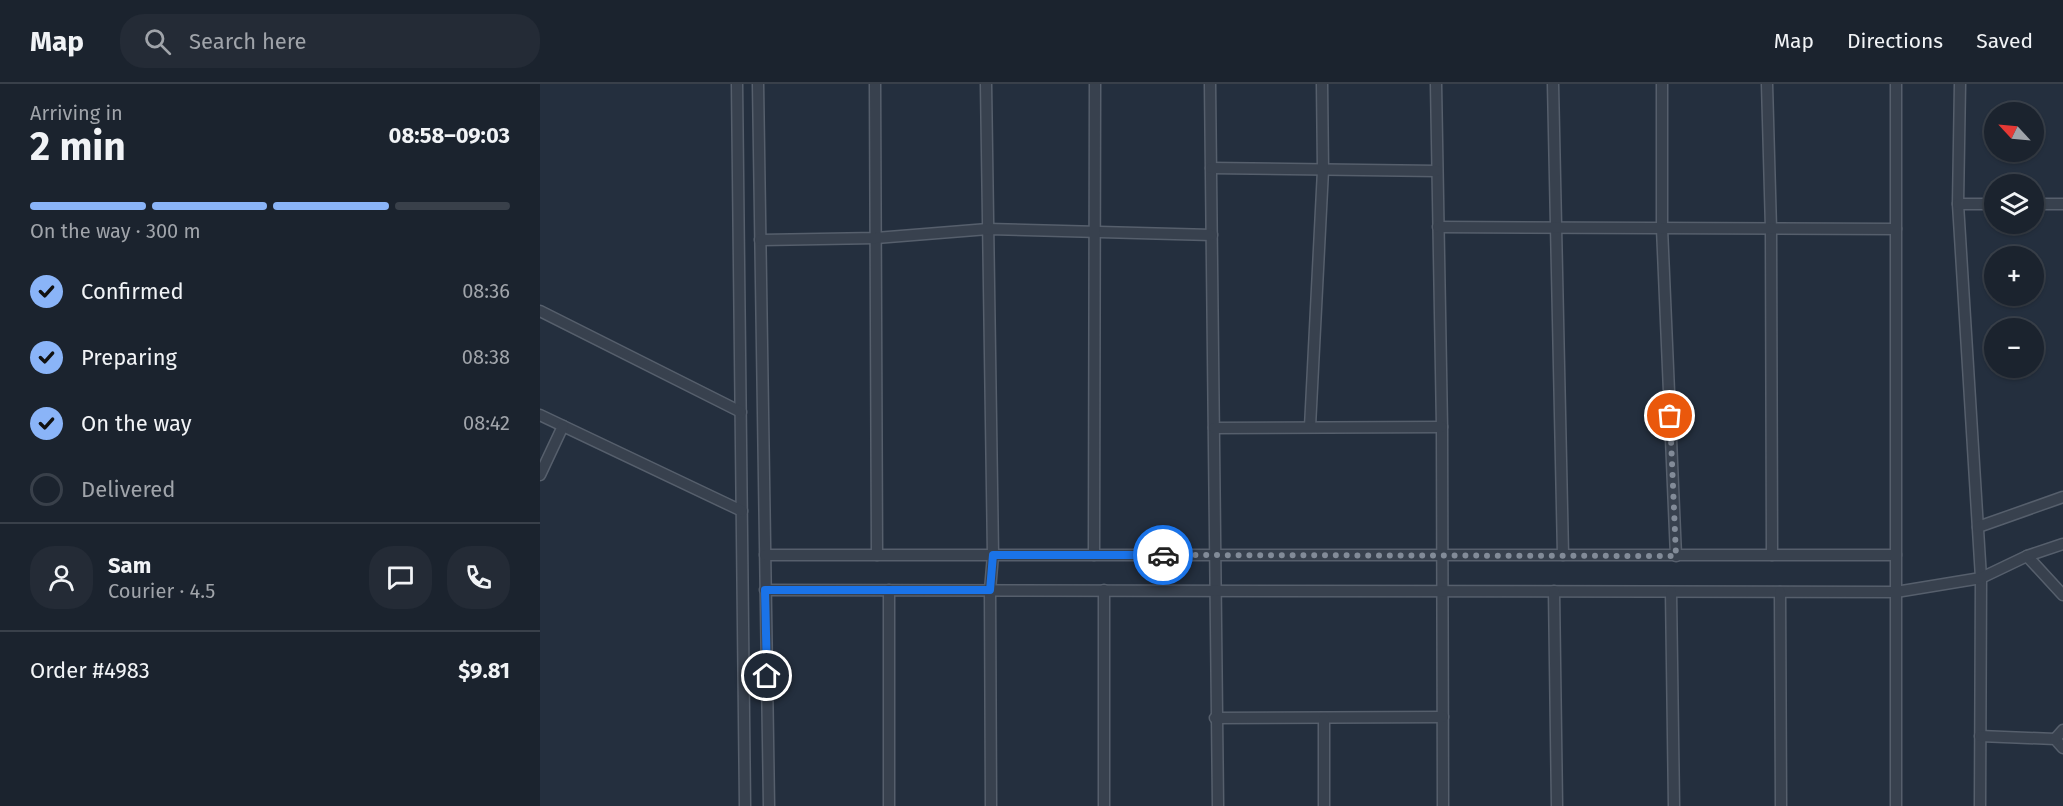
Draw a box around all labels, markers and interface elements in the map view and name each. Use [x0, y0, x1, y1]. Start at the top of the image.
search box [120, 14, 540, 68]
text: Map [30, 25, 84, 58]
icon: search [141, 25, 174, 58]
text: Search here [189, 28, 307, 55]
text: Map [1774, 28, 1814, 54]
text: Directions [1847, 28, 1943, 54]
text: Saved [1976, 28, 2033, 54]
text: Arriving in [30, 101, 123, 125]
north arrow [1984, 102, 2044, 162]
map controls [1984, 102, 2044, 378]
text: 08:58–09:03 [389, 122, 510, 149]
text: 2 min [30, 124, 126, 170]
button: layers [1984, 174, 2044, 234]
text: On the way · 300 m [30, 219, 201, 243]
button: + [1984, 246, 2044, 306]
icon: check [30, 275, 63, 308]
text: Confirmed [81, 278, 184, 305]
text: 08:36 [462, 279, 510, 303]
button: − [1984, 318, 2044, 378]
icon: check [30, 341, 63, 374]
text: Preparing [81, 344, 177, 371]
text: 08:38 [462, 345, 510, 369]
pin [1644, 390, 1695, 441]
icon: bag [1653, 399, 1686, 432]
icon: check [30, 407, 63, 440]
text: On the way [81, 410, 192, 437]
text: 08:42 [463, 411, 510, 435]
text: Delivered [81, 476, 176, 503]
courier [1133, 525, 1193, 585]
icon: car [1147, 539, 1180, 572]
button: person [30, 546, 93, 609]
button: chat [369, 546, 432, 609]
button: phone [447, 546, 510, 609]
text: Sam [108, 552, 151, 579]
text: Courier · 4.5 [108, 579, 215, 603]
pin [741, 650, 792, 701]
text: Order #4983 [30, 657, 150, 684]
text: $9.81 [458, 657, 510, 684]
icon: home [750, 659, 783, 692]

